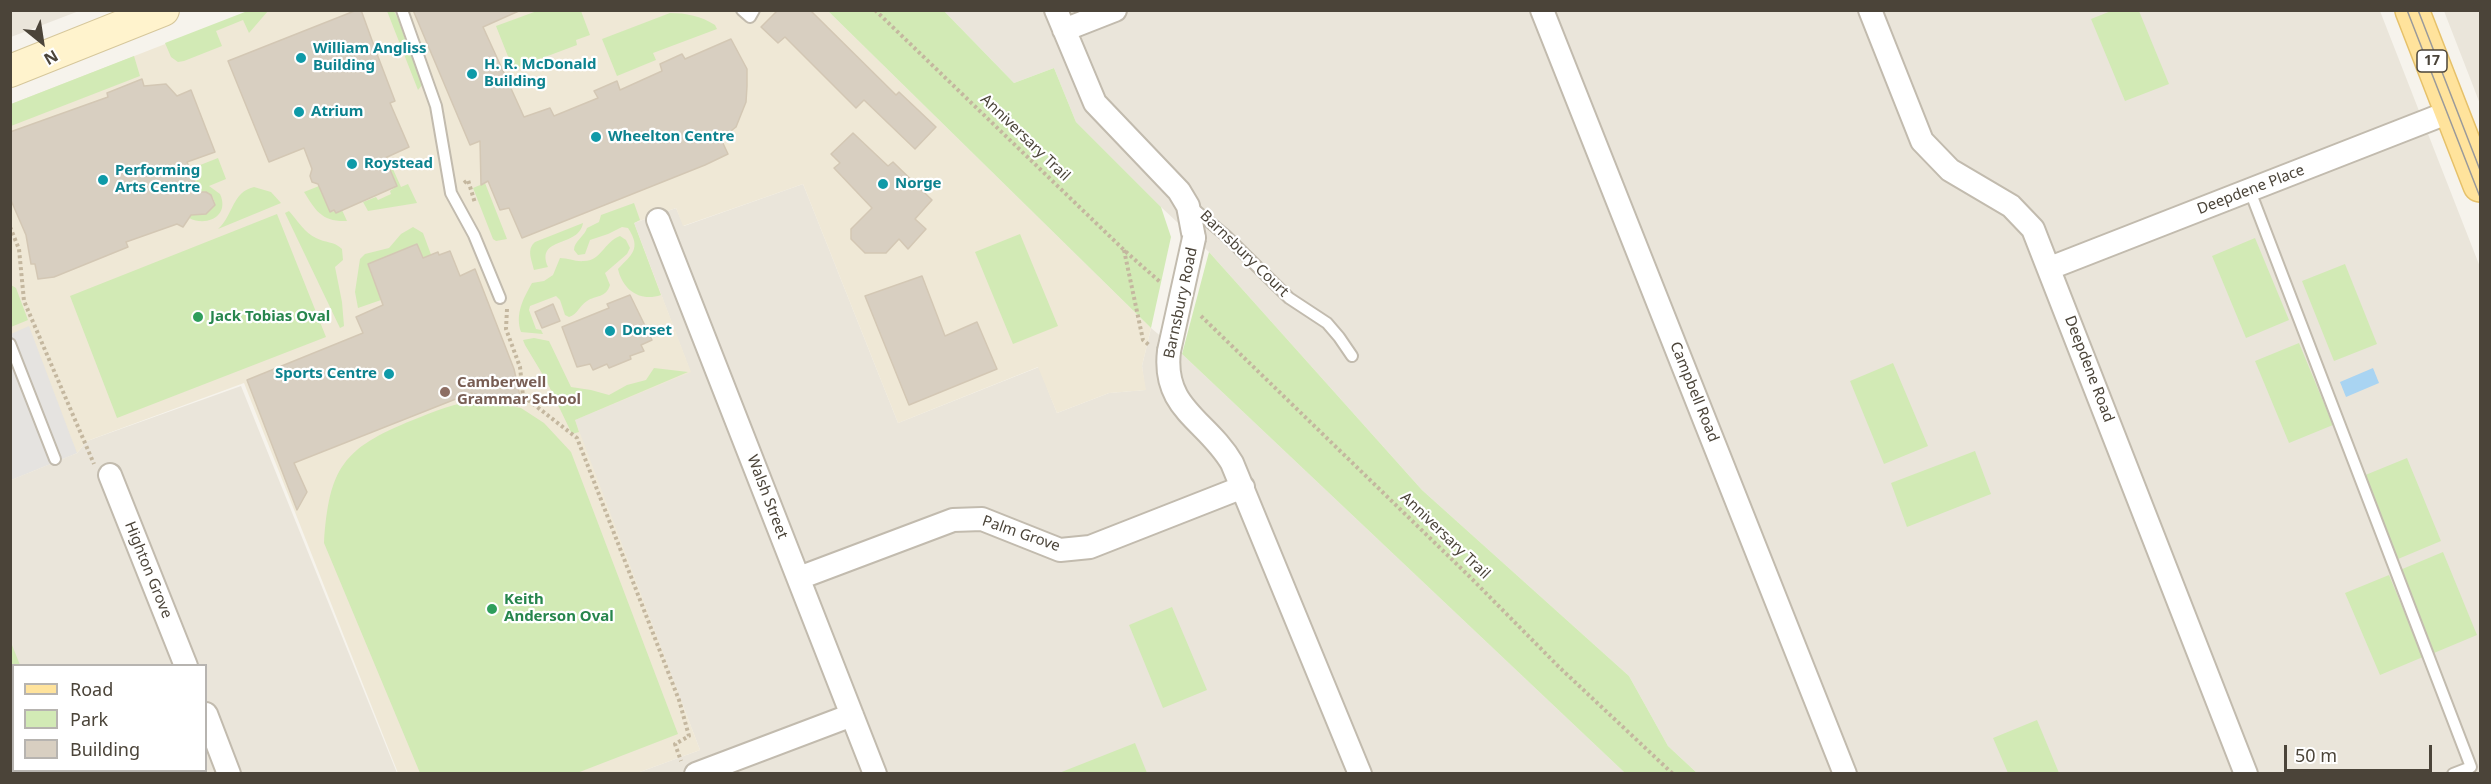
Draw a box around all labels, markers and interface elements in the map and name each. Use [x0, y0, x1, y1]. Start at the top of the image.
north arrow [12, 12, 72, 72]
place label: William Angliss Building [313, 40, 427, 75]
text: N [40, 45, 62, 70]
road number: 17 [2417, 50, 2447, 72]
marker: William Angliss Building [294, 51, 308, 65]
place label: H. R. McDonald Building [484, 56, 596, 91]
marker: H. R. McDonald Building [465, 67, 479, 81]
street label: Anniversary Trail [977, 91, 1073, 185]
place label: Atrium [311, 103, 363, 121]
marker: Atrium [292, 105, 306, 119]
place label: Wheelton Centre [608, 128, 734, 146]
marker: Wheelton Centre [589, 130, 603, 144]
place label: Roystead [364, 155, 433, 173]
marker: Roystead [345, 157, 359, 171]
street label: Deepdene Place [2195, 161, 2307, 219]
place label: Performing Arts Centre [115, 162, 200, 197]
marker: Performing Arts Centre [96, 173, 110, 187]
place label: Norge [895, 175, 942, 193]
marker: Norge [876, 177, 890, 191]
street label: Barnsbury Court [1196, 207, 1292, 301]
street label: Barnsbury Road [1160, 246, 1202, 360]
place label: Jack Tobias Oval [210, 308, 330, 326]
marker: Jack Tobias Oval [191, 310, 205, 324]
street label: Deepdene Road [2060, 313, 2118, 425]
place label: Dorset [622, 322, 672, 340]
marker: Dorset [603, 324, 617, 338]
street label: Campbell Road [1666, 339, 1722, 445]
place label: Sports Centre [275, 365, 377, 383]
marker: Sports Centre [382, 367, 396, 381]
place label: Camberwell Grammar School [457, 374, 581, 409]
marker: Camberwell Grammar School [438, 385, 452, 399]
street label: Walsh Street [743, 453, 791, 541]
street label: Anniversary Trail [1397, 489, 1493, 583]
street label: Palm Grove [980, 512, 1062, 556]
street label: Highton Grove [120, 519, 176, 621]
place label: Keith Anderson Oval [504, 591, 614, 626]
marker: Keith Anderson Oval [485, 602, 499, 616]
legend [12, 664, 207, 772]
text: Road [70, 677, 113, 701]
text: Park [70, 707, 108, 731]
scale bar [2287, 733, 2436, 771]
text: Building [70, 737, 140, 761]
text: 50 m [2295, 743, 2337, 767]

